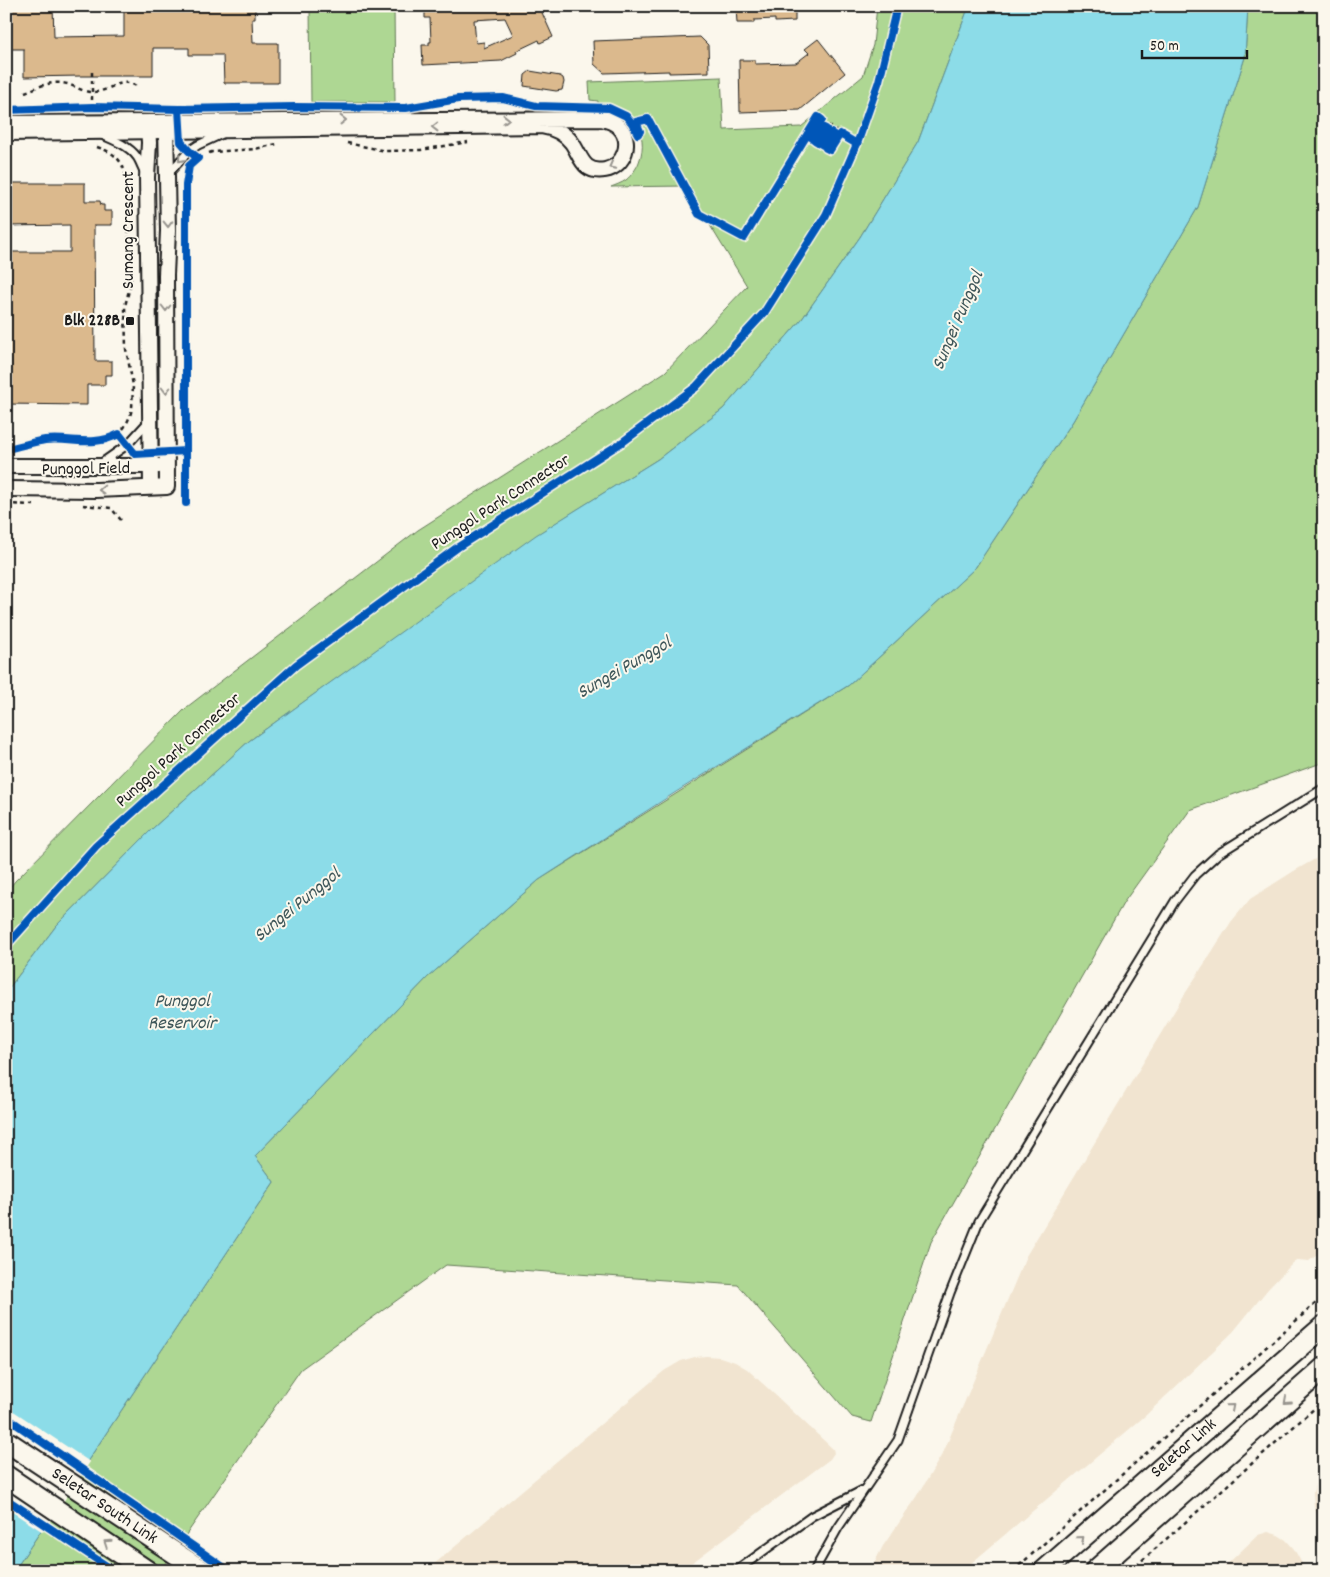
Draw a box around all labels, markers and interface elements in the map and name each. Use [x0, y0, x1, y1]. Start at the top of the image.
scale bar [1142, 28, 1248, 60]
text: 50 m [1150, 36, 1179, 58]
one-way arrow [502, 114, 510, 125]
one-way arrow [340, 115, 348, 125]
one-way arrow [431, 122, 438, 132]
one-way arrow [178, 154, 187, 163]
one-way arrow [608, 160, 617, 170]
street label: Sumang Crescent [117, 171, 142, 289]
one-way arrow [163, 220, 173, 228]
water label: Sungei Punggol [926, 266, 993, 375]
one-way arrow [161, 305, 171, 313]
place label: Blk 228B [64, 309, 120, 334]
marker: Blk 228B [124, 315, 136, 327]
one-way arrow [161, 386, 171, 394]
street label: Punggol Park Connector [427, 448, 576, 557]
street label: Punggol Field [42, 457, 130, 483]
one-way arrow [98, 485, 106, 495]
water label: Sungei Punggol [573, 630, 679, 707]
street label: Punggol Park Connector [111, 688, 248, 814]
water label: Sungei Punggol [249, 862, 348, 950]
water label: Punggol Reservoir [148, 989, 218, 1038]
one-way arrow [1284, 1395, 1293, 1404]
one-way arrow [1225, 1404, 1234, 1413]
street label: Seletar Link [1145, 1413, 1222, 1484]
street label: Seletar South Link [46, 1462, 163, 1551]
one-way arrow [1075, 1535, 1084, 1544]
one-way arrow [103, 1540, 112, 1550]

